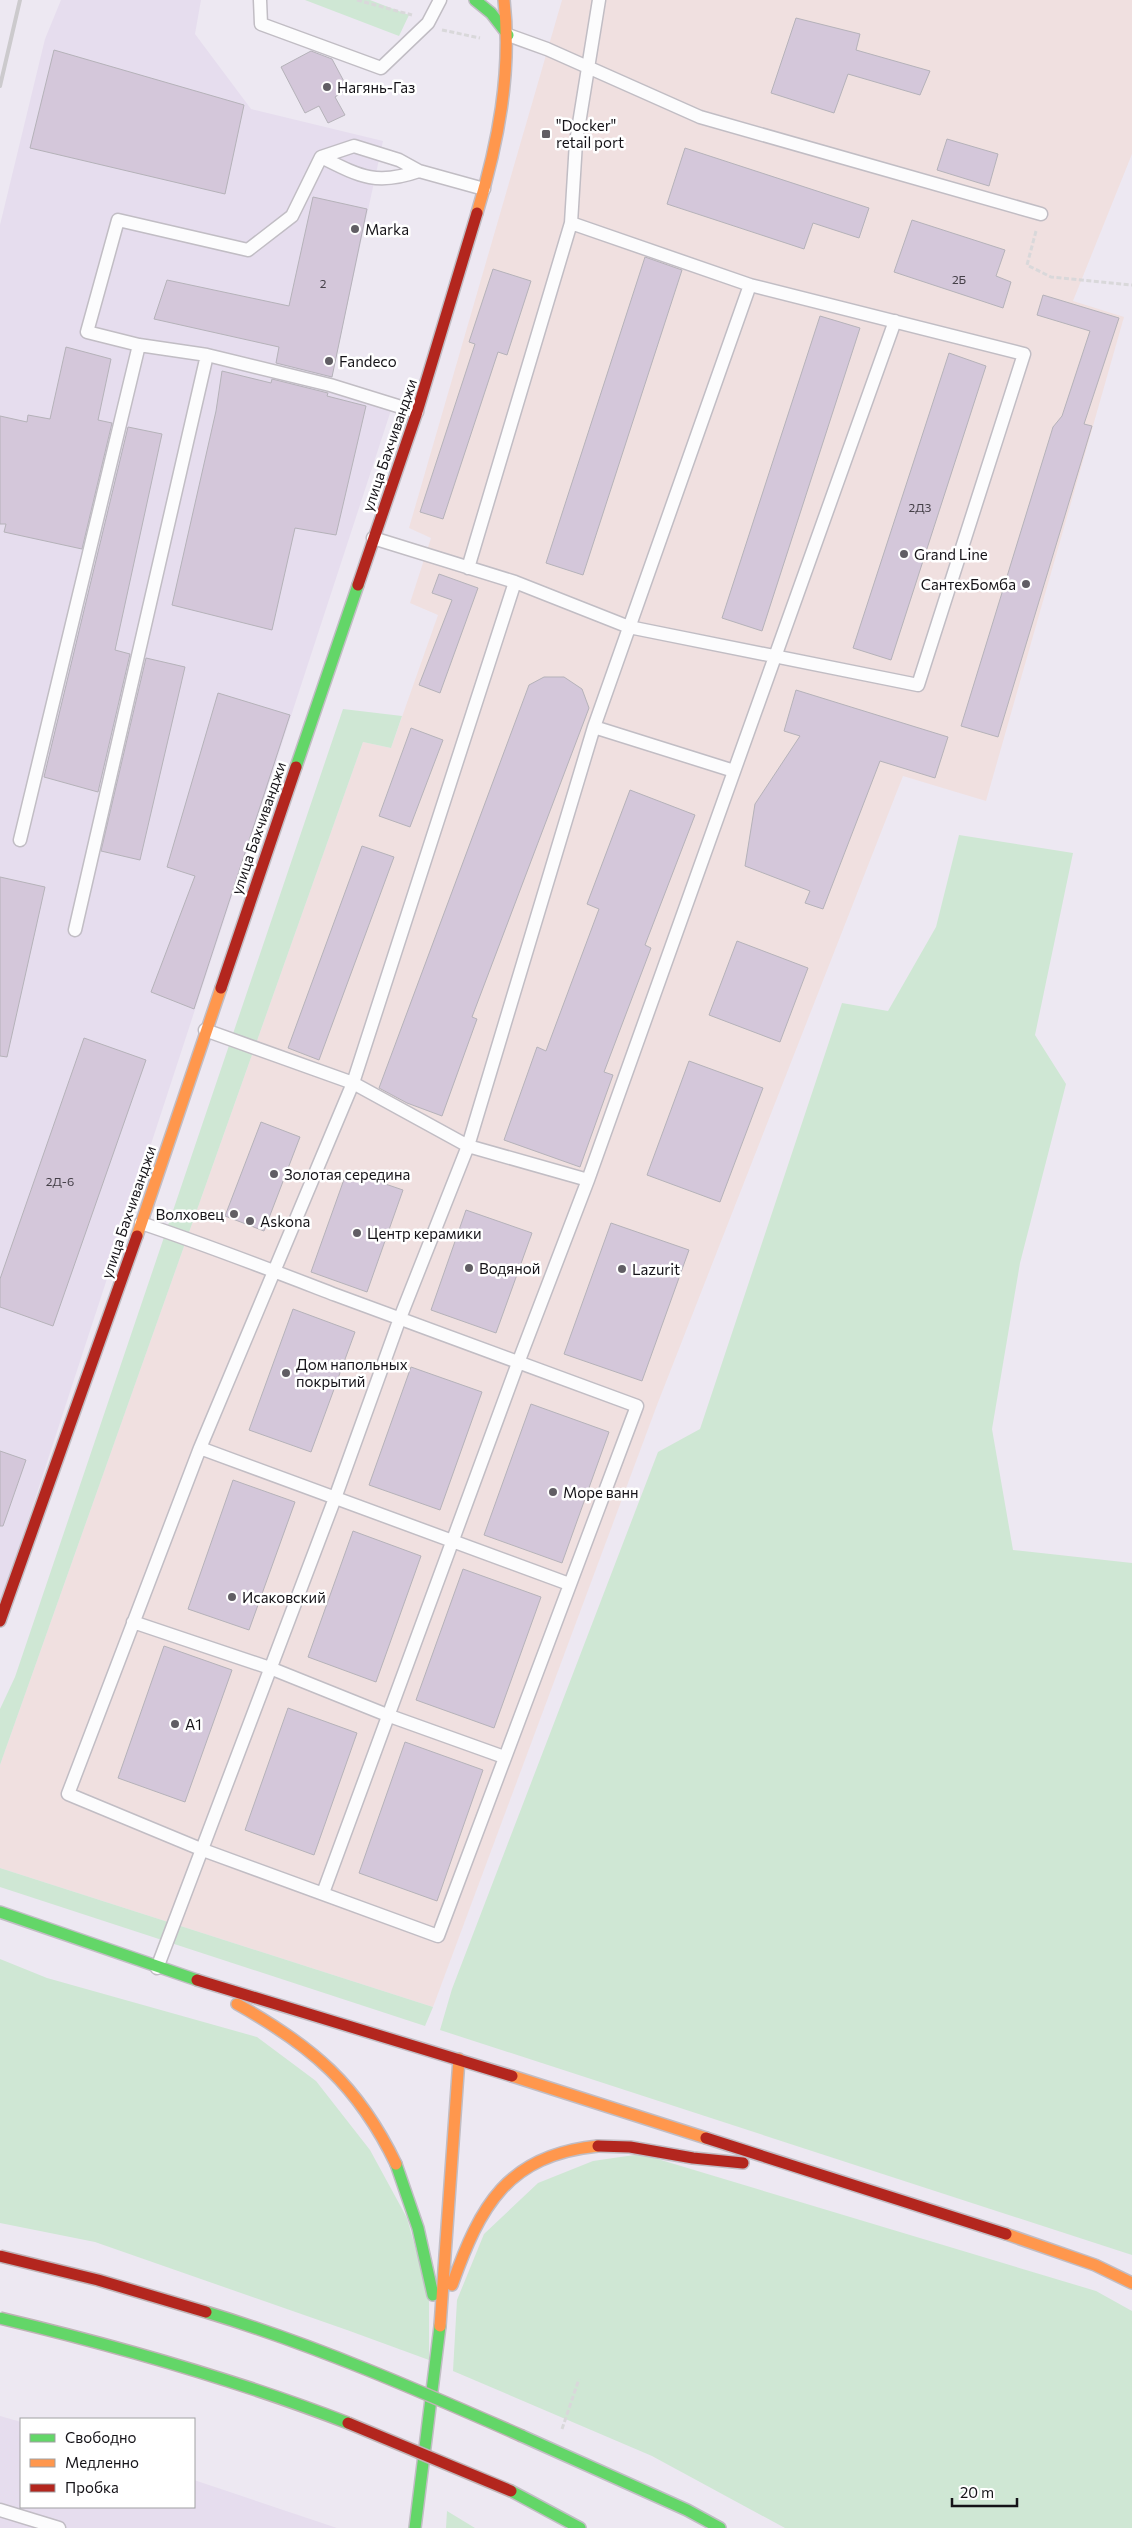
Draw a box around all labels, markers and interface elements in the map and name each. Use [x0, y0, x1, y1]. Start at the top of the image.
place label: Нагянь-Газ [337, 78, 415, 96]
marker: Нагянь-Газ [321, 81, 333, 93]
place label: "Docker" retail port [556, 116, 624, 151]
marker: "Docker" retail port [540, 128, 552, 140]
place label: Marka [365, 220, 409, 238]
marker: Marka [349, 223, 361, 235]
house number: 2Б [952, 272, 967, 286]
house number: 2 [320, 276, 327, 290]
place label: Fandeco [339, 352, 397, 370]
marker: Fandeco [323, 355, 335, 367]
street label: улица Бахчиванджи [358, 376, 420, 514]
house number: 2Д3 [909, 500, 932, 514]
place label: Grand Line [914, 545, 988, 563]
marker: Grand Line [898, 548, 910, 560]
place label: СантехБомба [921, 575, 1016, 593]
marker: СантехБомба [1020, 578, 1032, 590]
street label: улица Бахчиванджи [227, 759, 289, 897]
street label: улица Бахчиванджи [97, 1143, 159, 1281]
place label: Золотая середина [284, 1165, 410, 1183]
marker: Золотая середина [268, 1168, 280, 1180]
house number: 2Д-6 [46, 1174, 74, 1188]
place label: Волховец [156, 1205, 224, 1223]
marker: Волховец [228, 1208, 240, 1220]
place label: Askona [260, 1212, 310, 1230]
marker: Askona [244, 1215, 256, 1227]
place label: Центр керамики [367, 1224, 482, 1242]
marker: Центр керамики [351, 1227, 363, 1239]
place label: Водяной [479, 1259, 540, 1277]
place label: Lazurit [632, 1260, 680, 1278]
marker: Водяной [463, 1262, 475, 1274]
marker: Lazurit [616, 1263, 628, 1275]
place label: Дом напольных покрытий [296, 1355, 408, 1390]
marker: Дом напольных покрытий [280, 1367, 292, 1379]
place label: Море ванн [563, 1483, 639, 1501]
marker: Море ванн [547, 1486, 559, 1498]
place label: Исаковский [242, 1588, 326, 1606]
marker: Исаковский [226, 1591, 238, 1603]
place label: A1 [185, 1715, 202, 1733]
marker: A1 [169, 1718, 181, 1730]
legend [20, 2418, 195, 2508]
text: Свободно [65, 2428, 136, 2446]
text: Медленно [65, 2453, 139, 2471]
scale bar [952, 2476, 1017, 2508]
text: Пробка [65, 2478, 119, 2496]
text: 20 m [960, 2483, 994, 2501]

